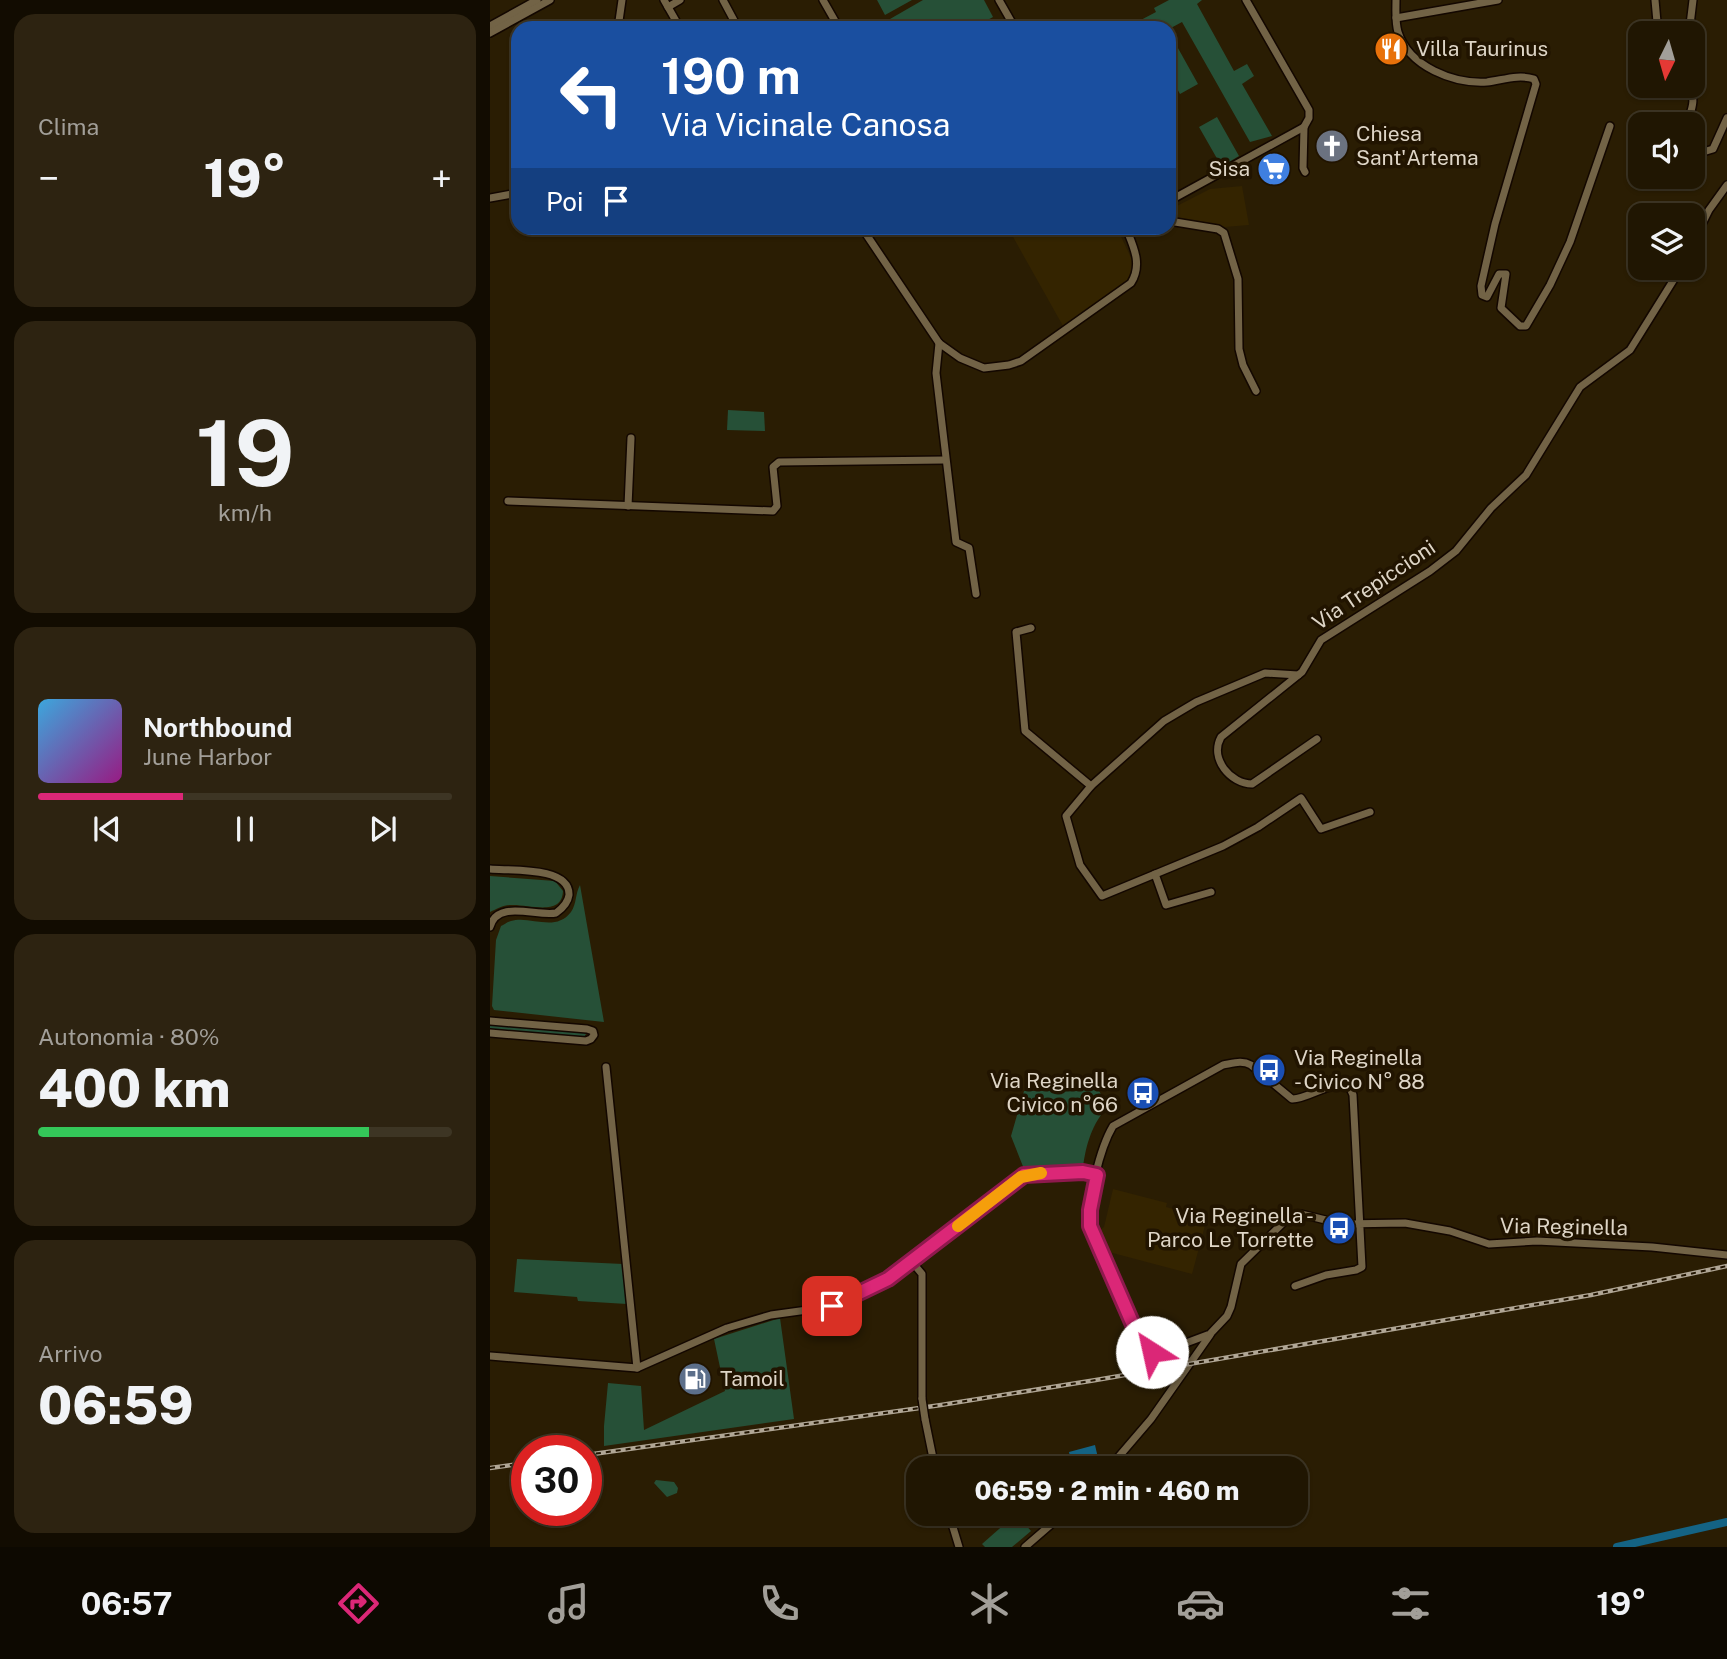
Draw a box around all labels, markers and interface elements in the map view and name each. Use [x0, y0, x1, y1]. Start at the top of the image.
north arrow [1628, 21, 1704, 98]
map controls [1628, 21, 1705, 280]
restaurant icon: Villa Taurinus [1372, 30, 1410, 68]
place label: Villa Taurinus [1416, 36, 1548, 61]
text: 190 m [661, 47, 801, 105]
icon: left [546, 49, 637, 140]
text: Via Vicinale Canosa [661, 106, 951, 143]
button: sound [1628, 112, 1705, 189]
text: Clima [38, 113, 99, 140]
place label: Chiesa Sant'Artema [1356, 121, 1479, 170]
church icon: Chiesa Sant'Artema [1313, 127, 1351, 165]
text: 19° [204, 148, 286, 209]
supermarket icon: Sisa [1255, 150, 1293, 188]
text: − [38, 156, 59, 201]
text: + [431, 156, 452, 201]
place label: Sisa [1208, 156, 1250, 181]
icon: arrive [597, 182, 635, 220]
text: Poi [546, 186, 583, 217]
button: layers [1628, 203, 1705, 280]
text: 19 [196, 400, 294, 506]
text: km/h [218, 499, 272, 526]
street label: Via Trepiccioni [1308, 534, 1440, 635]
text: Northbound [143, 712, 292, 743]
text: June Harbor [143, 743, 272, 770]
icon: previous [88, 810, 126, 848]
icon: pause [226, 810, 264, 848]
icon: next [364, 810, 402, 848]
text: Autonomia · 80% [38, 1023, 220, 1050]
place label: Via Reginella - Civico N° 88 [1294, 1045, 1425, 1094]
bus stop icon: Via Reginella - Civico N° 88 [1250, 1051, 1288, 1089]
text: 400 km [38, 1058, 231, 1119]
place label: Via Reginella Civico n°66 [990, 1068, 1118, 1117]
bus stop icon: Via Reginella Civico n°66 [1124, 1074, 1162, 1112]
place label: Via Reginella - Parco Le Torrette [1147, 1203, 1314, 1252]
bus stop icon: Via Reginella - Parco Le Torrette [1320, 1209, 1358, 1247]
street label: Via Reginella [1500, 1213, 1628, 1240]
pin [802, 1276, 862, 1336]
icon: arrive [813, 1287, 851, 1325]
position arrow [1115, 1315, 1189, 1389]
text: Arrivo [38, 1340, 102, 1367]
fuel station icon: Tamoil [676, 1360, 714, 1398]
place label: Tamoil [720, 1366, 785, 1391]
text: 06:59 [38, 1375, 194, 1436]
speed limit sign: 30 [511, 1435, 602, 1526]
text: 06:59 · 2 min · 460 m [974, 1475, 1240, 1506]
icon: directions [334, 1579, 383, 1628]
icon: music [544, 1579, 593, 1628]
icon: phone [755, 1579, 804, 1628]
icon: climate [965, 1579, 1014, 1628]
icon: car [1176, 1579, 1225, 1628]
icon: filters [1386, 1579, 1435, 1628]
text: 06:57 [81, 1585, 173, 1622]
text: 19° [1596, 1585, 1646, 1622]

